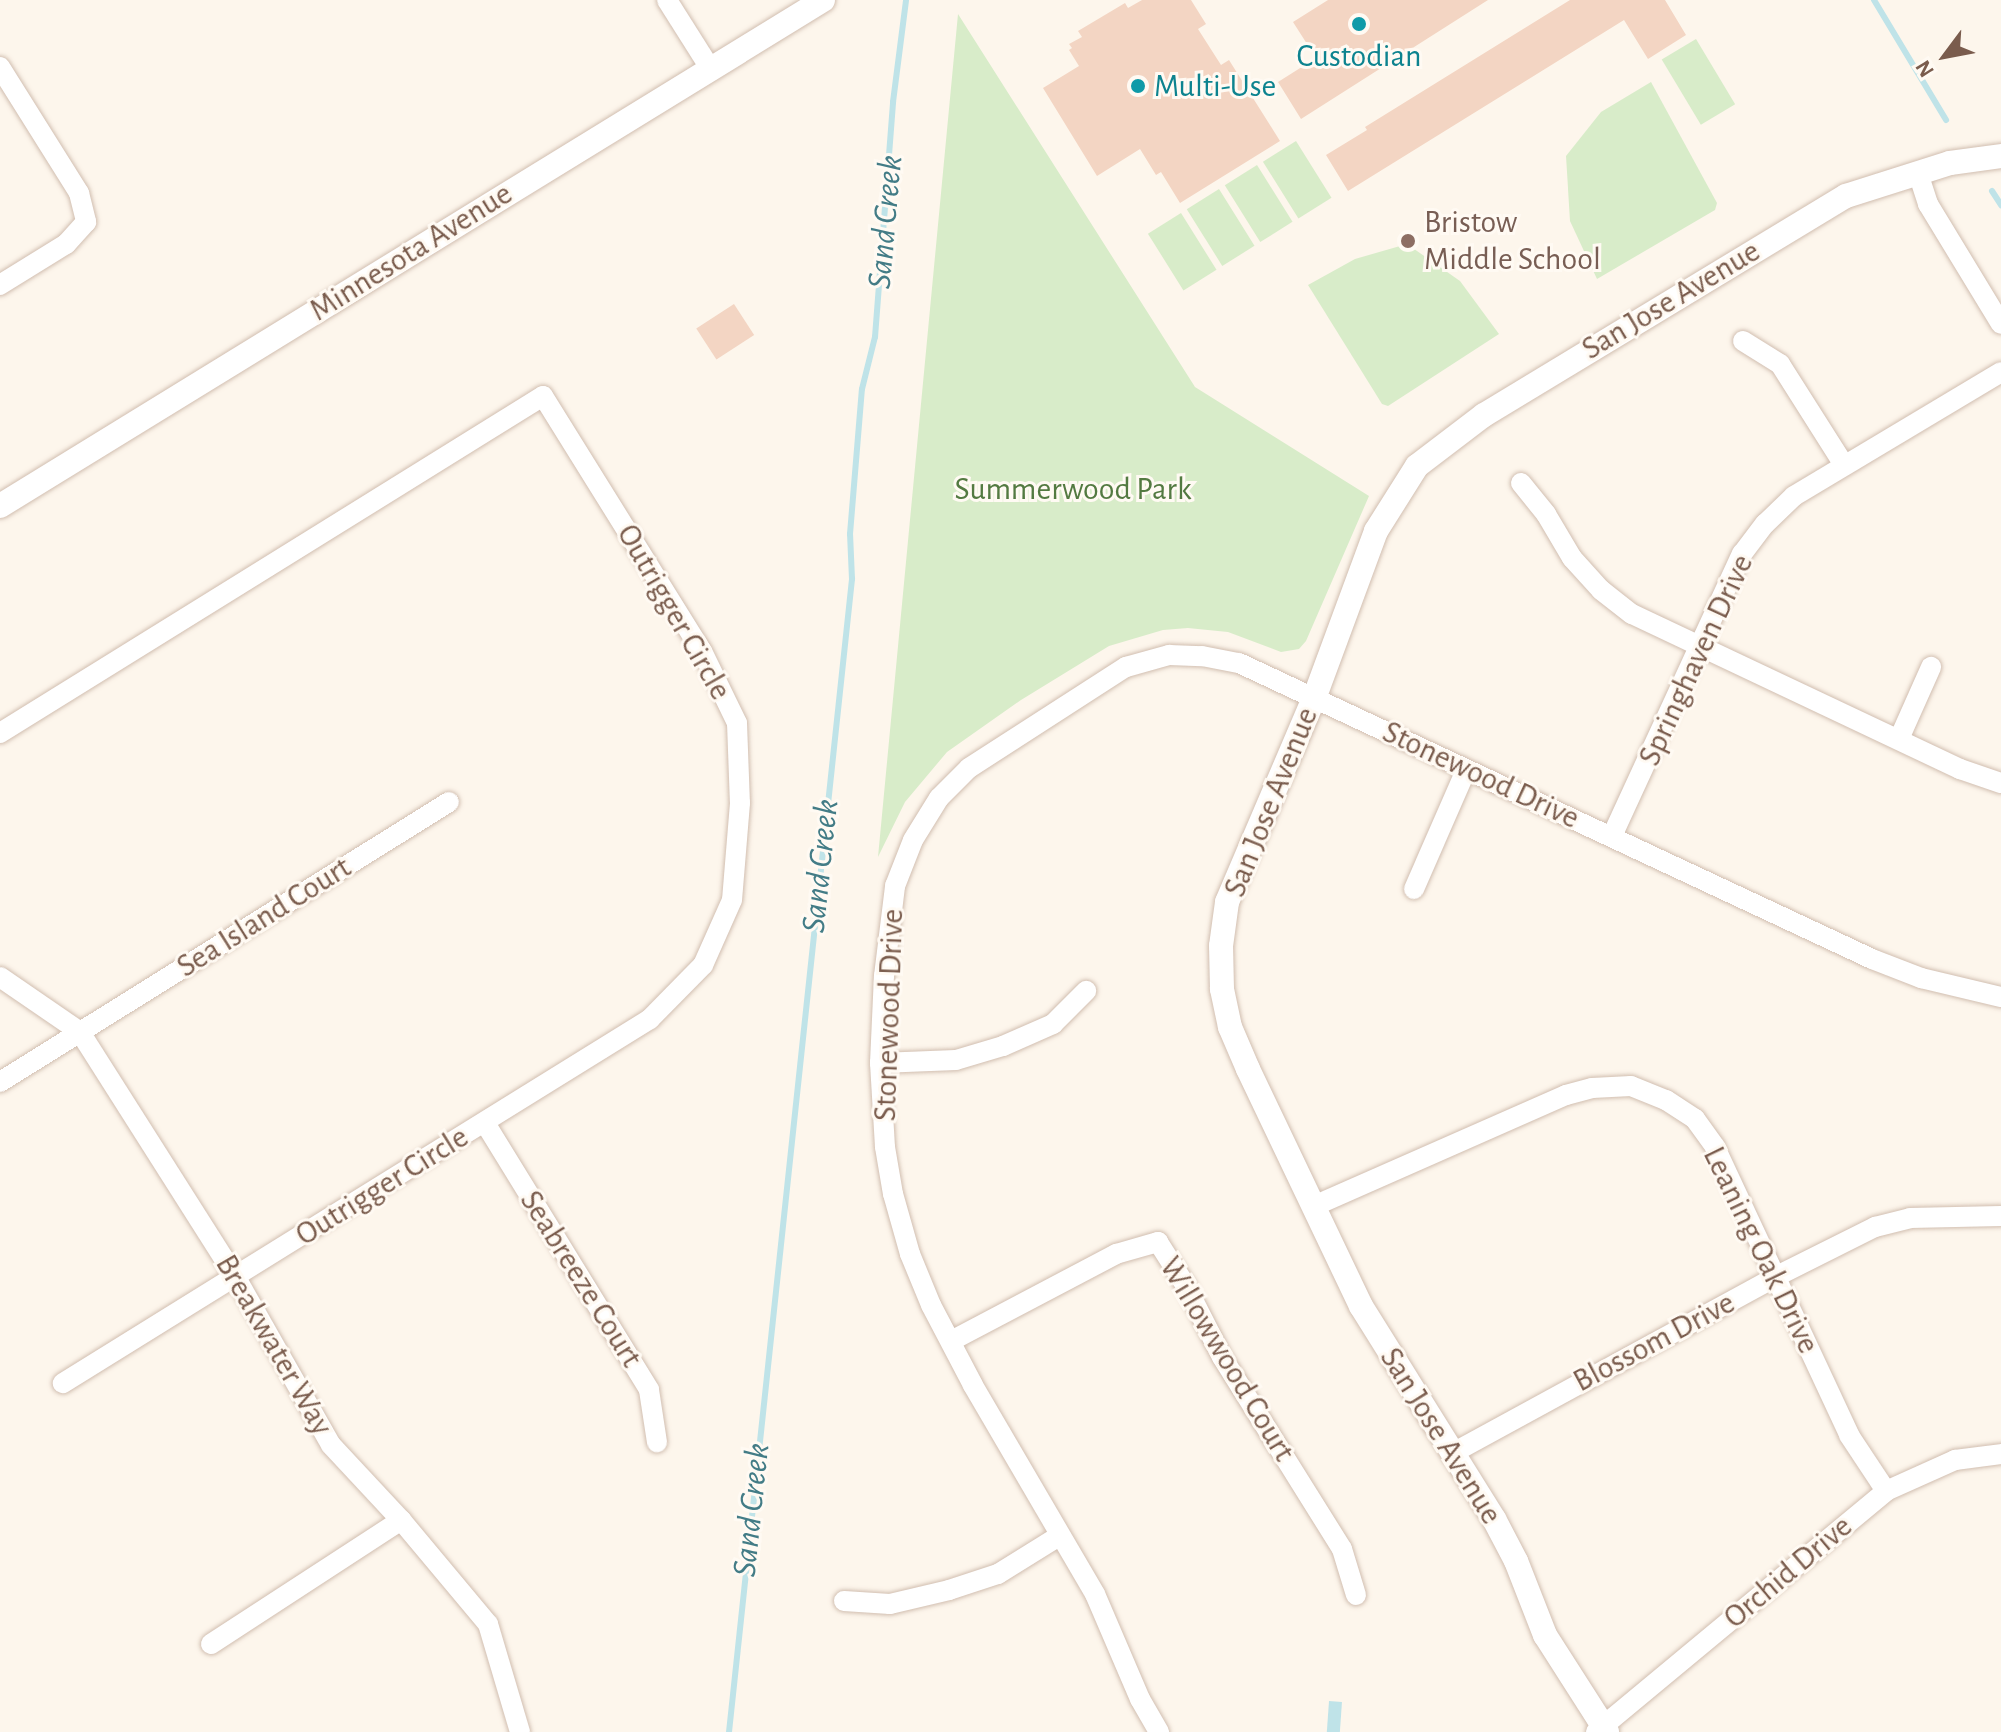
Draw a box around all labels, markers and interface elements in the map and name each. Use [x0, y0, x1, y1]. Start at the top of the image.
marker: Custodian [1350, 15, 1368, 33]
north arrow [1905, 16, 1985, 96]
place label: Custodian [1296, 37, 1422, 75]
text: N [1911, 56, 1938, 81]
place label: Multi-Use [1154, 67, 1276, 105]
marker: Multi-Use [1129, 77, 1147, 95]
water label: Sand Creek [860, 153, 912, 291]
street label: Minnesota Avenue [303, 174, 519, 330]
place label: Bristow Middle School [1424, 204, 1601, 279]
marker: Bristow Middle School [1399, 232, 1417, 250]
street label: San Jose Avenue [1575, 232, 1767, 368]
park label: Summerwood Park [954, 470, 1192, 508]
street label: Outrigger Circle [608, 517, 740, 707]
street label: Springhaven Drive [1630, 548, 1762, 772]
street label: San Jose Avenue [1216, 702, 1326, 902]
street label: Stonewood Drive [1377, 713, 1585, 837]
water label: Sand Creek [794, 797, 848, 935]
street label: Sea Island Court [170, 848, 358, 986]
street label: Stonewood Drive [866, 908, 912, 1122]
street label: Outrigger Circle [289, 1118, 475, 1254]
street label: Leaning Oak Drive [1694, 1140, 1828, 1360]
street label: Seabreeze Court [511, 1184, 651, 1374]
street label: Breakwater Way [207, 1248, 341, 1442]
street label: Willowwood Court [1151, 1250, 1303, 1468]
street label: Blossom Drive [1567, 1283, 1741, 1401]
street label: San Jose Avenue [1371, 1341, 1511, 1531]
water label: Sand Creek [725, 1441, 779, 1579]
street label: Orchid Drive [1716, 1507, 1860, 1637]

